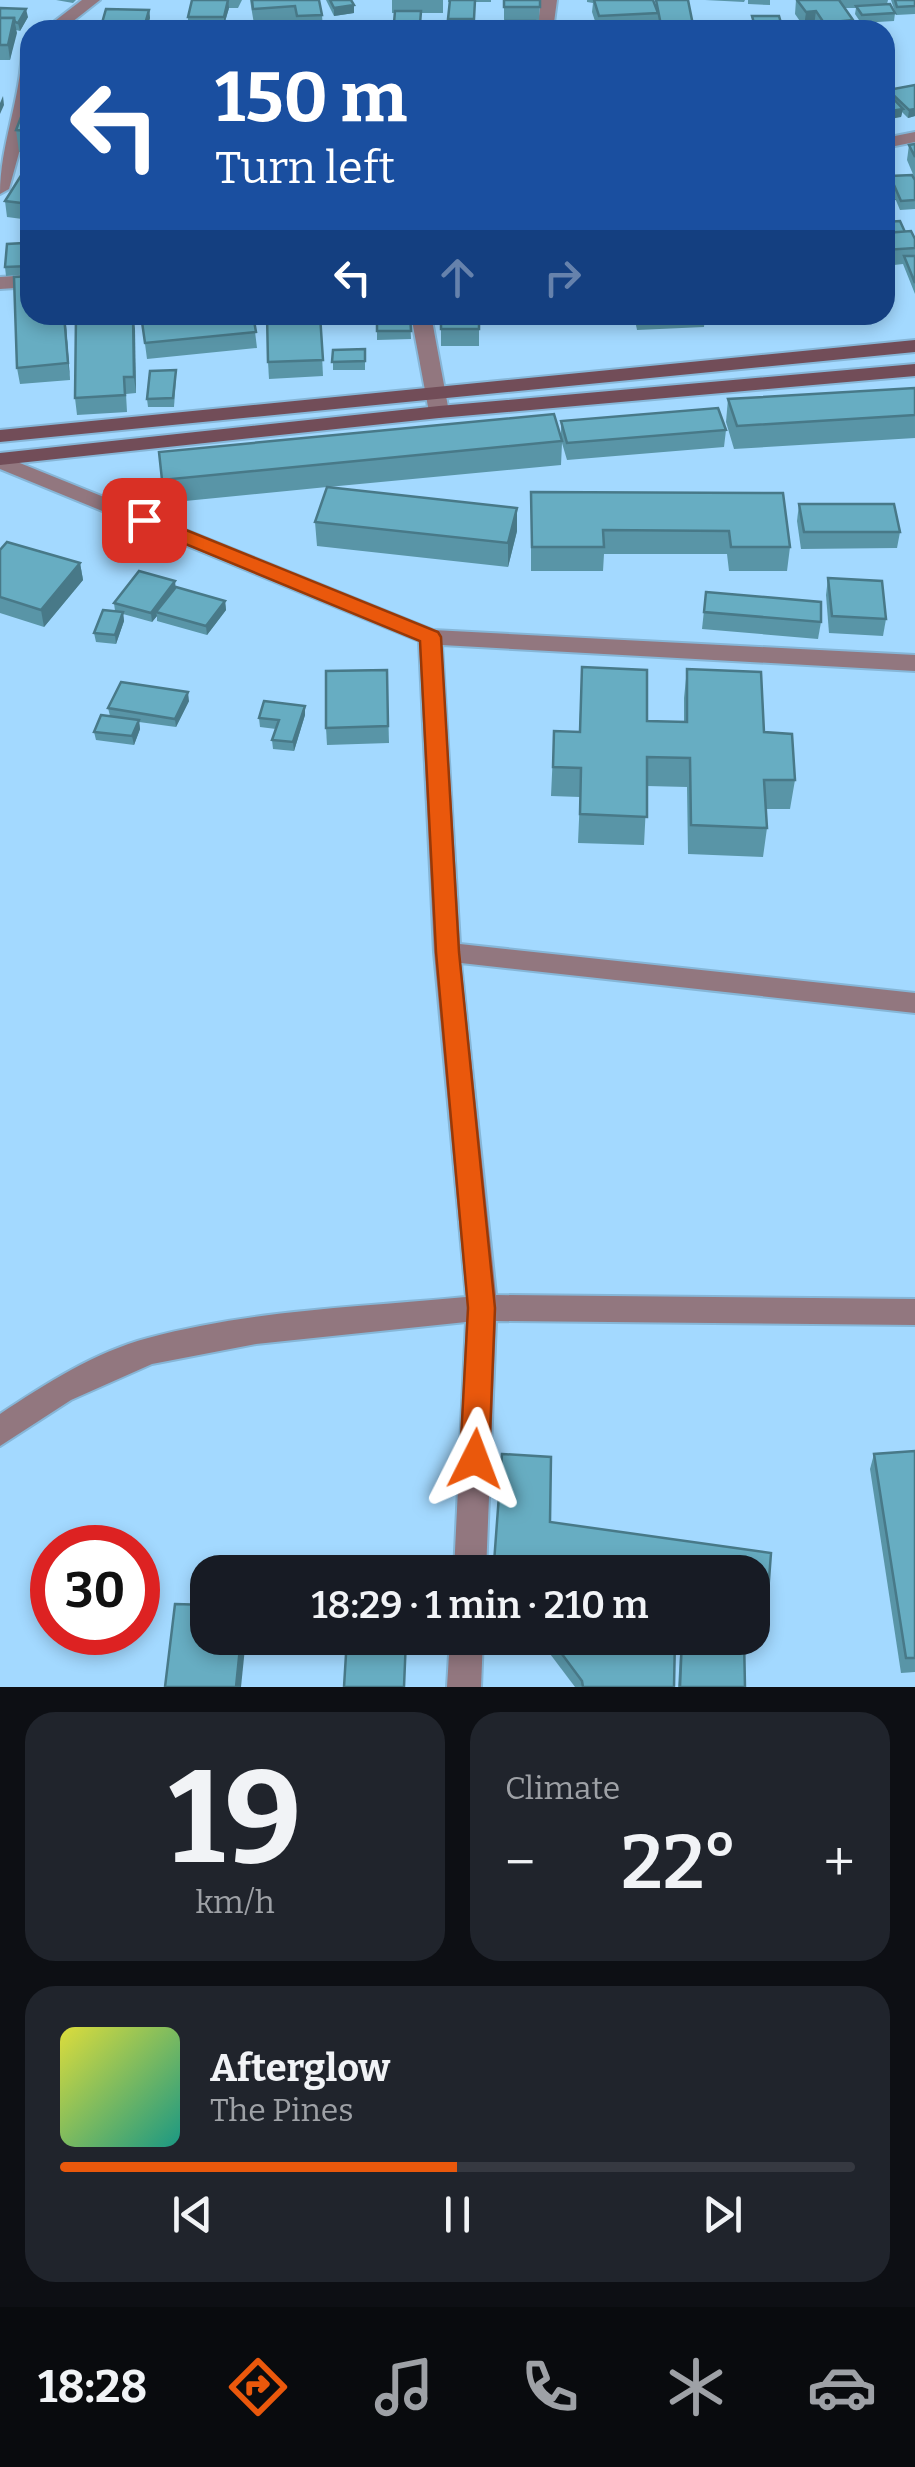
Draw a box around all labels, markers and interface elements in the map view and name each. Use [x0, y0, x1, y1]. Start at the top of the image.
text: 150 m [215, 56, 407, 140]
icon: left [50, 60, 180, 190]
text: Turn left [215, 141, 395, 195]
icon: left [325, 250, 380, 305]
icon: ahead [430, 250, 485, 305]
icon: right [535, 250, 590, 305]
pin [102, 478, 187, 563]
icon: arrive [117, 493, 172, 548]
position arrow [423, 1407, 527, 1511]
speed limit sign: 30 [30, 1525, 160, 1655]
text: 18:29 · 1 min · 210 m [311, 1582, 649, 1628]
text: 19 [169, 1740, 302, 1896]
text: Climate [505, 1769, 620, 1807]
text: 22° [621, 1818, 738, 1908]
text: − [505, 1830, 535, 1896]
text: + [824, 1830, 855, 1896]
text: km/h [195, 1883, 275, 1921]
text: Afterglow [210, 2045, 390, 2091]
text: The Pines [210, 2091, 354, 2129]
icon: previous [165, 2187, 220, 2242]
icon: pause [430, 2187, 485, 2242]
icon: next [695, 2187, 750, 2242]
icon: directions [223, 2352, 293, 2422]
icon: music [369, 2352, 439, 2422]
icon: phone [515, 2352, 585, 2422]
icon: climate [661, 2352, 731, 2422]
icon: car [807, 2352, 877, 2422]
text: 18:28 [38, 2360, 147, 2414]

